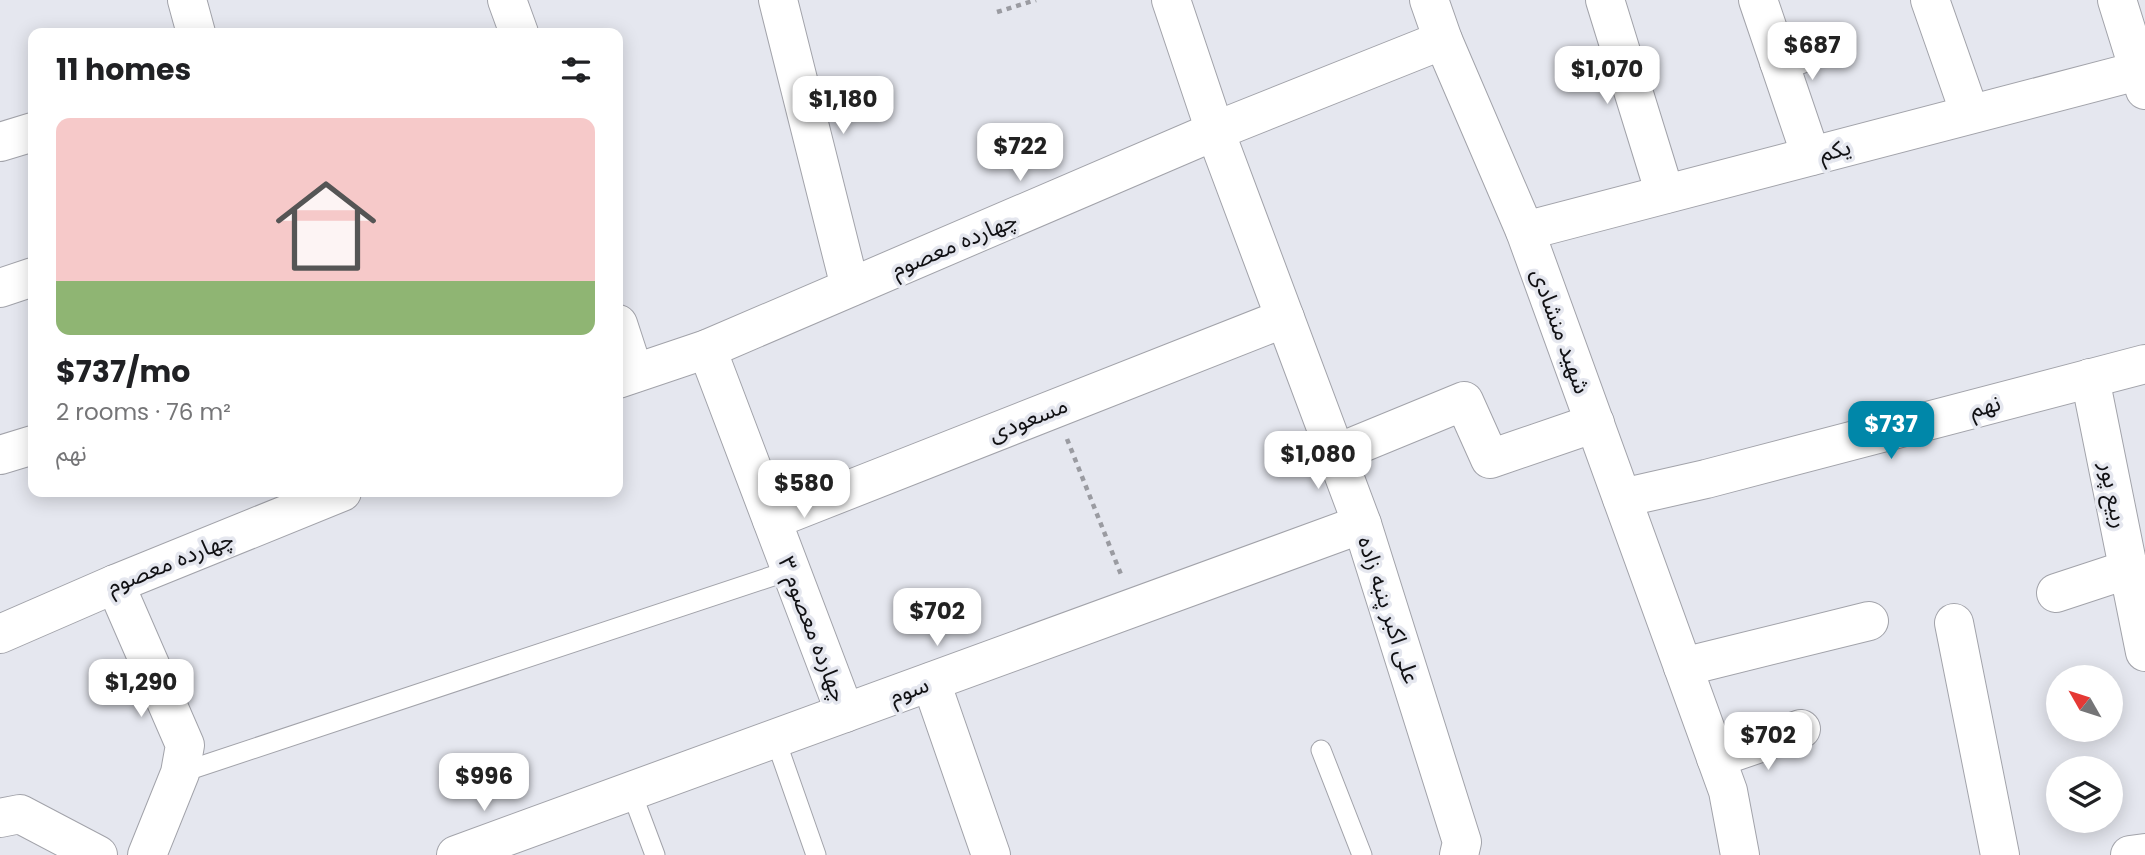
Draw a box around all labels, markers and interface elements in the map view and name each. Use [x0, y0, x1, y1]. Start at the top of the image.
pin: $687 [1771, 22, 1853, 82]
text: $687 [1784, 29, 1841, 61]
pin: $1,070 [1550, 46, 1664, 106]
text: 11 homes [56, 48, 191, 91]
icon: filters [557, 51, 595, 89]
text: $1,070 [1571, 53, 1643, 85]
pin: $1,180 [786, 76, 900, 136]
text: $1,180 [809, 83, 877, 115]
pin: $722 [979, 124, 1061, 183]
text: $722 [993, 130, 1047, 162]
street label: یکم [1816, 130, 1855, 170]
icon: home [263, 163, 389, 289]
street label: چهارده معصوم [886, 203, 1023, 287]
street label: شهید منشادی [1524, 264, 1598, 398]
text: $737/mo [56, 350, 190, 393]
street label: نهم [1966, 387, 2004, 426]
street label: مسعودی [984, 389, 1072, 449]
text: 2 rooms · 76 m² [56, 396, 231, 428]
pin: $737 [1850, 402, 1932, 461]
text: $737 [1864, 408, 1918, 440]
pin: $1,080 [1261, 432, 1375, 491]
text: نهم [56, 437, 87, 469]
text: $1,080 [1280, 438, 1356, 470]
street label: ربیع پور [2091, 458, 2136, 531]
pin: $580 [763, 461, 845, 520]
text: $580 [774, 467, 834, 499]
street label: چهارده معصوم [102, 522, 239, 604]
street label: علی اکبر پنبه زاده [1350, 532, 1428, 688]
street label: چهارده معصوم ۳ [769, 552, 855, 707]
pin: $702 [896, 588, 978, 648]
text: $702 [909, 595, 965, 627]
pin: $1,290 [84, 660, 198, 719]
north arrow [2046, 665, 2123, 742]
map controls [2046, 665, 2123, 833]
text: $1,290 [105, 666, 177, 698]
street label: سوم [885, 668, 934, 714]
pin: $702 [1727, 712, 1809, 772]
text: $702 [1740, 719, 1796, 751]
pin: $996 [443, 754, 525, 813]
button: layers [2046, 756, 2123, 833]
text: $996 [455, 760, 513, 792]

